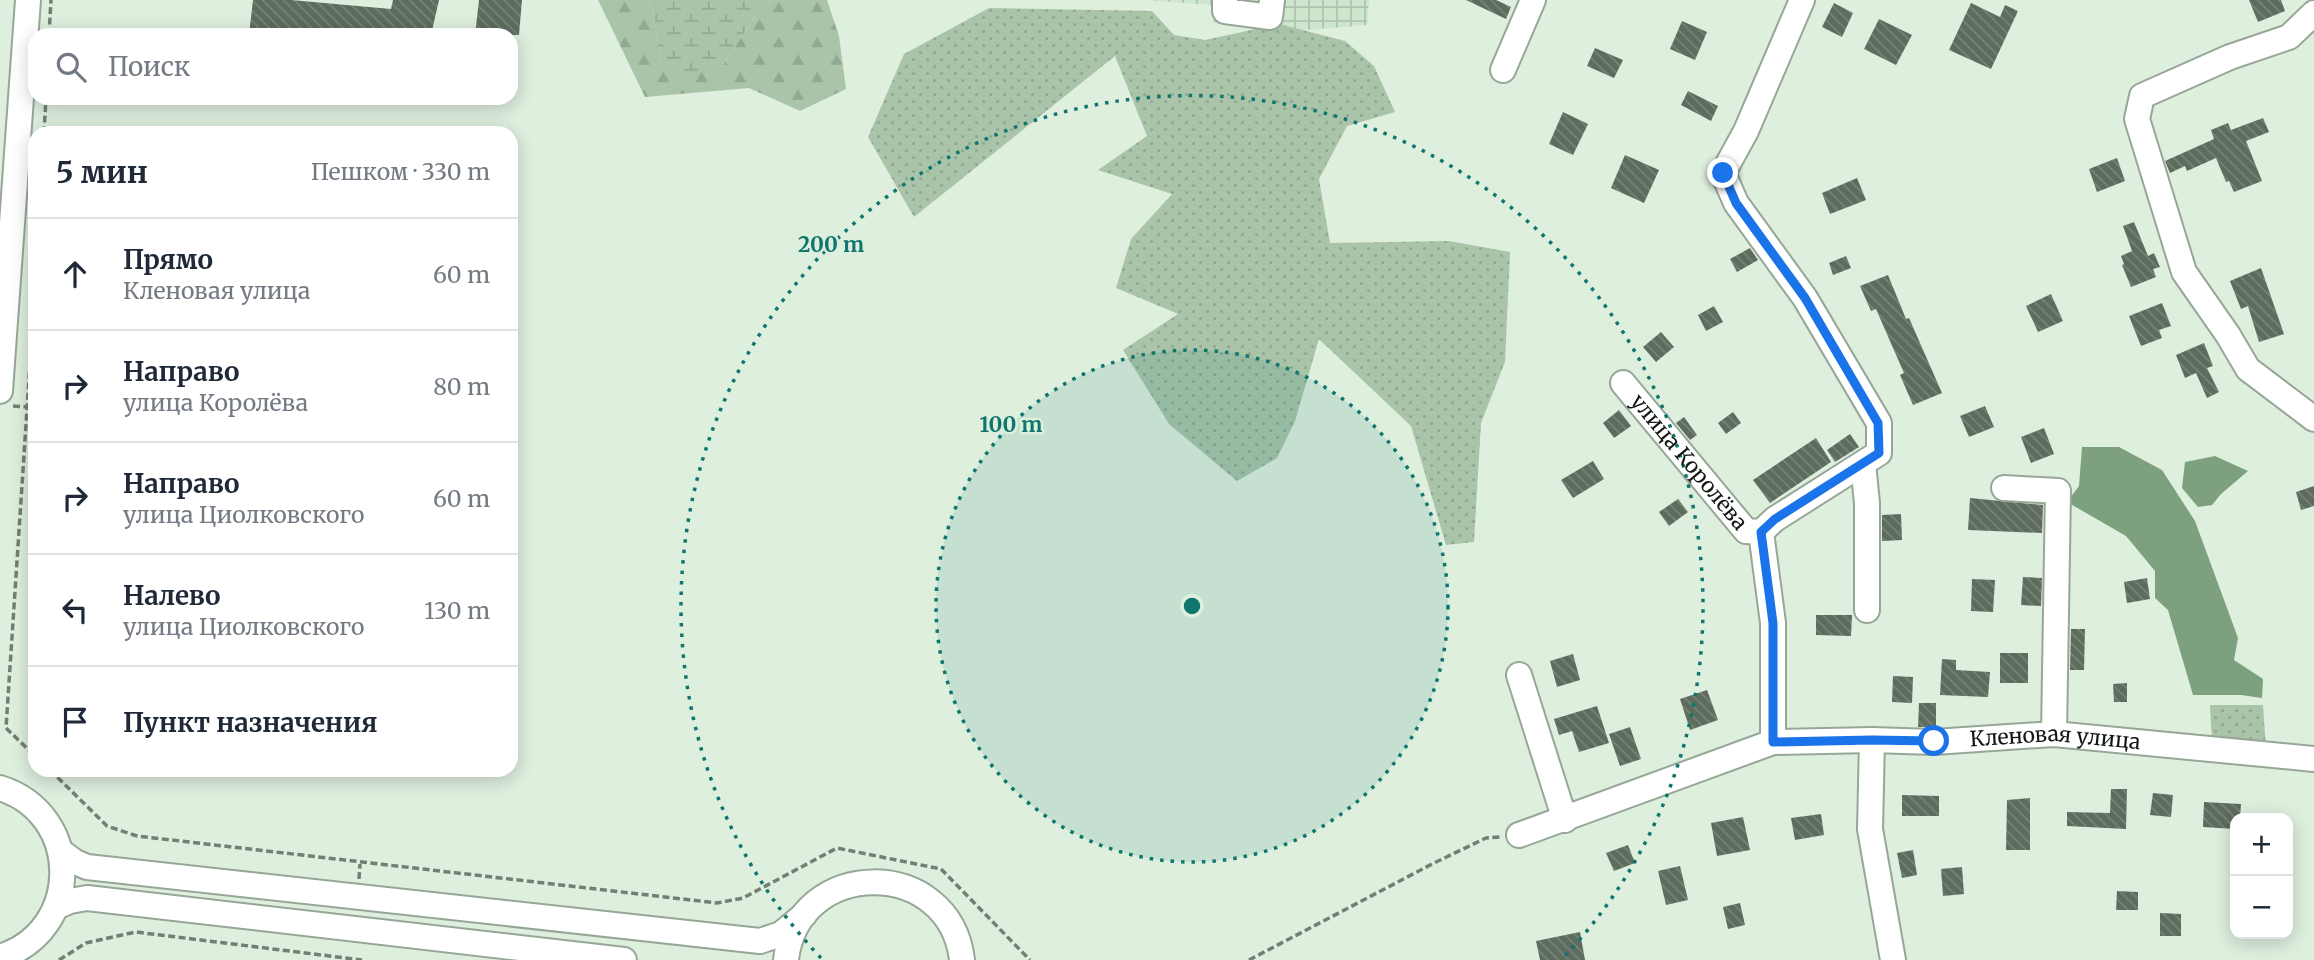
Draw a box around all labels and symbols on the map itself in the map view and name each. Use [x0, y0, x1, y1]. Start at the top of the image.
route end [1707, 157, 1738, 188]
text: 200 m [798, 231, 864, 258]
street label: улица Королёва [1625, 388, 1754, 536]
text: 100 m [980, 411, 1042, 438]
centre of rings [1180, 594, 1204, 618]
street label: Кленовая улица [1969, 720, 2142, 755]
route start [1918, 725, 1949, 756]

